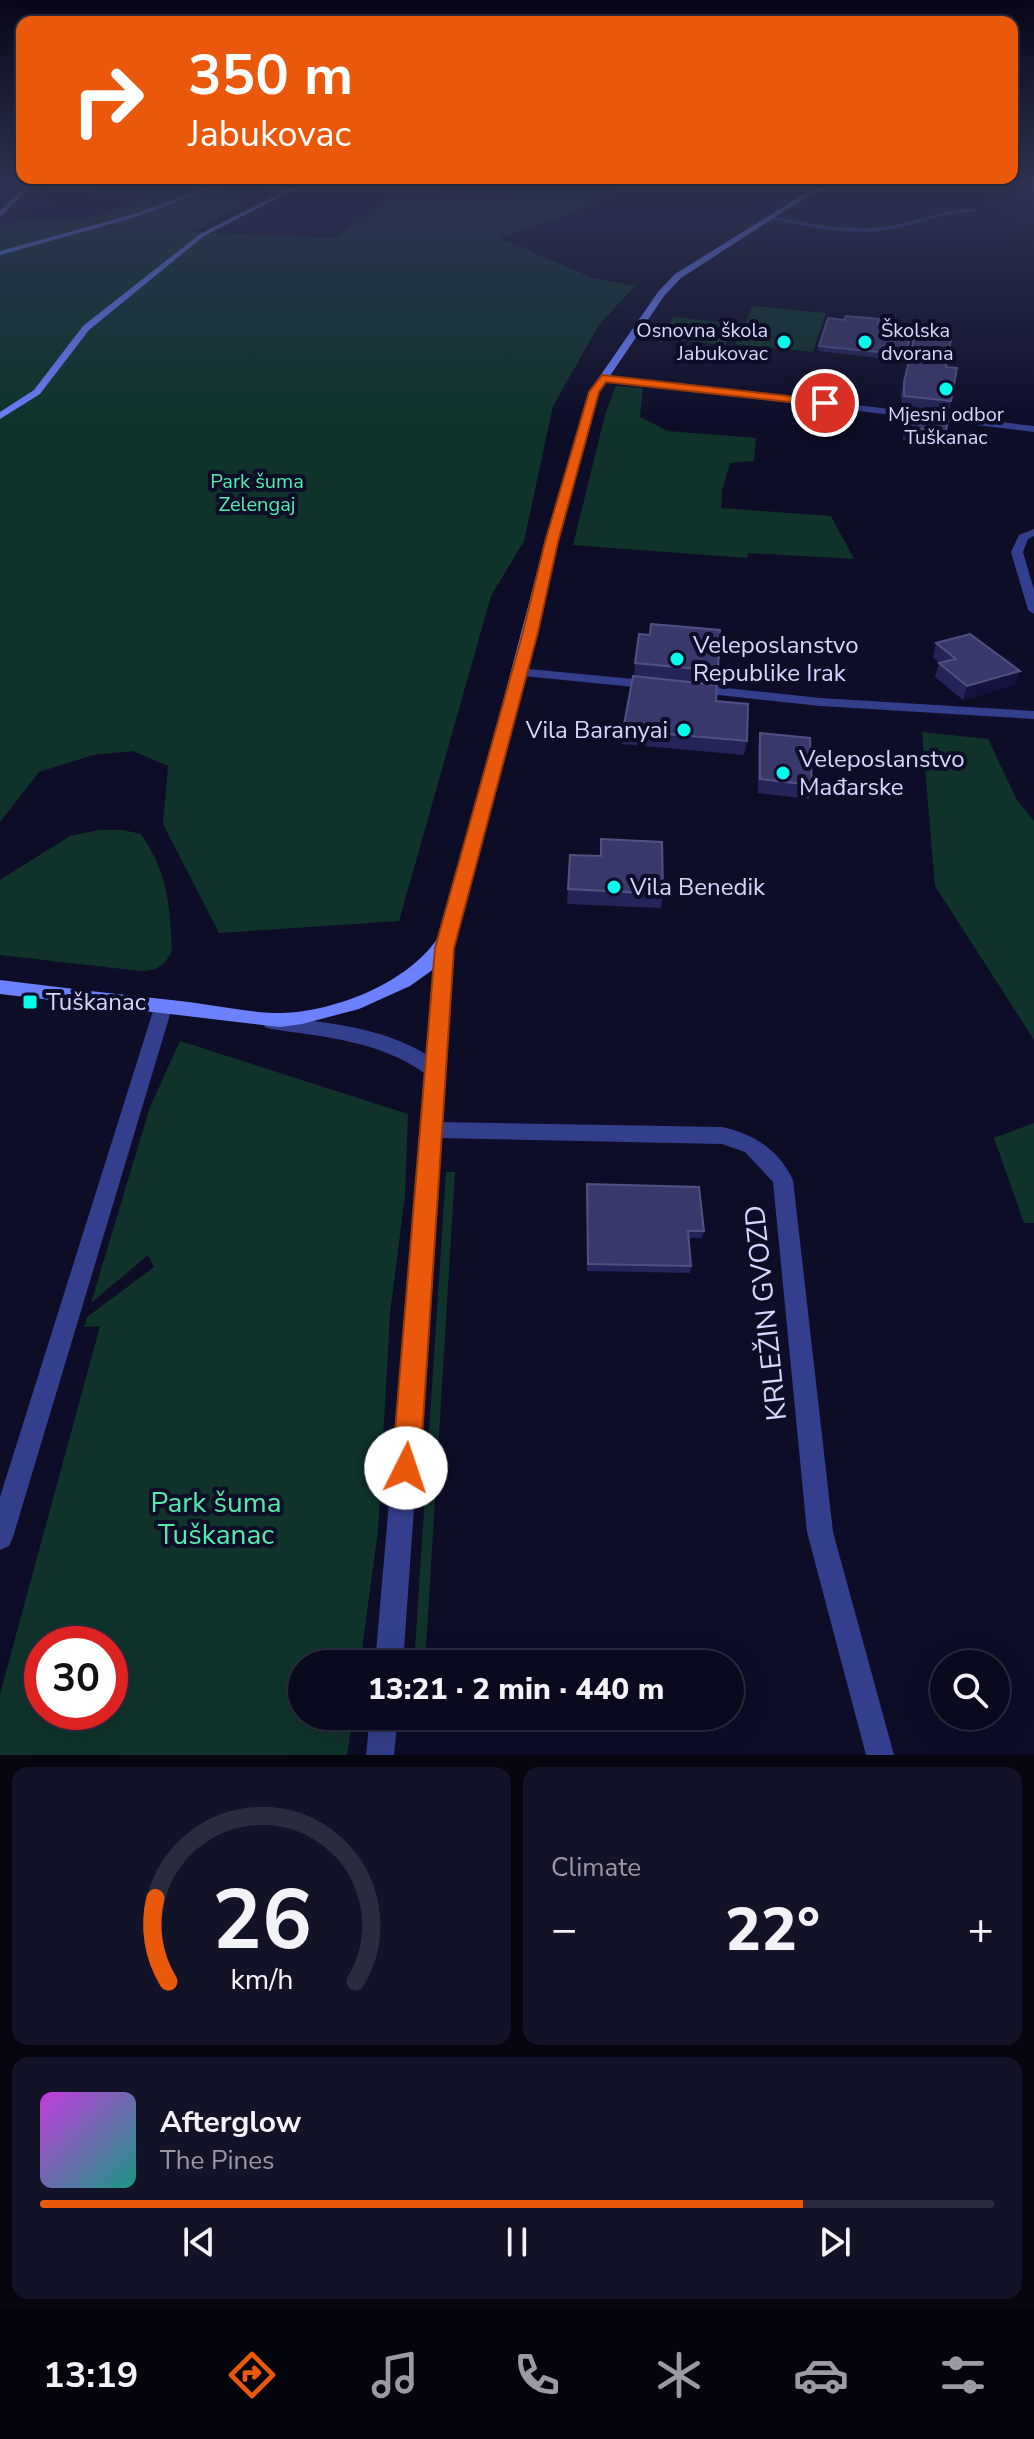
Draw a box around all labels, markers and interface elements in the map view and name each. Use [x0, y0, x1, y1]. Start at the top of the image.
text: 350 m [188, 37, 353, 114]
icon: right [56, 48, 160, 152]
text: Jabukovac [188, 110, 351, 159]
place label: Osnovna škola Jabukovac [636, 317, 768, 367]
place label: Školska dvorana [881, 317, 954, 367]
marker: Osnovna škola Jabukovac [775, 333, 793, 351]
marker: Školska dvorana [856, 333, 874, 351]
pin [791, 369, 859, 437]
marker: Mjesni odbor Tuškanac [937, 380, 955, 398]
icon: arrive [803, 381, 847, 425]
place label: Mjesni odbor Tuškanac [888, 401, 1004, 451]
park label: Park šuma Zelengaj [210, 468, 304, 518]
place label: Veleposlanstvo Republike Irak [692, 629, 859, 689]
marker: Veleposlanstvo Republike Irak [668, 650, 686, 668]
place label: Vila Baranyai [525, 714, 668, 746]
marker: Vila Baranyai [675, 721, 693, 739]
place label: Veleposlanstvo Mađarske [798, 743, 965, 803]
marker: Veleposlanstvo Mađarske [774, 764, 792, 782]
place label: Vila Benedik [629, 871, 766, 903]
marker: Vila Benedik [605, 878, 623, 896]
place label: Tuškanac [46, 986, 146, 1018]
marker: Tuškanac [21, 993, 39, 1011]
street label: KRLEŽIN GVOZD [736, 1203, 796, 1423]
position arrow [364, 1426, 448, 1510]
park label: Park šuma Tuškanac [150, 1484, 282, 1554]
speed limit sign: 30 [24, 1626, 128, 1730]
map controls [930, 1650, 1010, 1730]
button: search [930, 1650, 1010, 1730]
text: 13:21 · 2 min · 440 m [368, 1669, 664, 1710]
text: Climate [551, 1850, 641, 1885]
text: 26 [212, 1864, 311, 1977]
text: 22° [725, 1889, 820, 1971]
text: − [551, 1900, 577, 1960]
text: + [968, 1900, 994, 1960]
text: km/h [230, 1960, 293, 1999]
text: Afterglow [160, 2102, 301, 2143]
text: The Pines [160, 2143, 275, 2178]
icon: previous [177, 2220, 221, 2264]
icon: pause [495, 2220, 539, 2264]
icon: next [813, 2220, 857, 2264]
icon: directions [224, 2347, 280, 2403]
icon: music [367, 2347, 423, 2403]
icon: phone [509, 2347, 565, 2403]
icon: climate [651, 2347, 707, 2403]
icon: car [793, 2347, 849, 2403]
icon: filters [935, 2347, 991, 2403]
text: 13:19 [43, 2351, 138, 2400]

